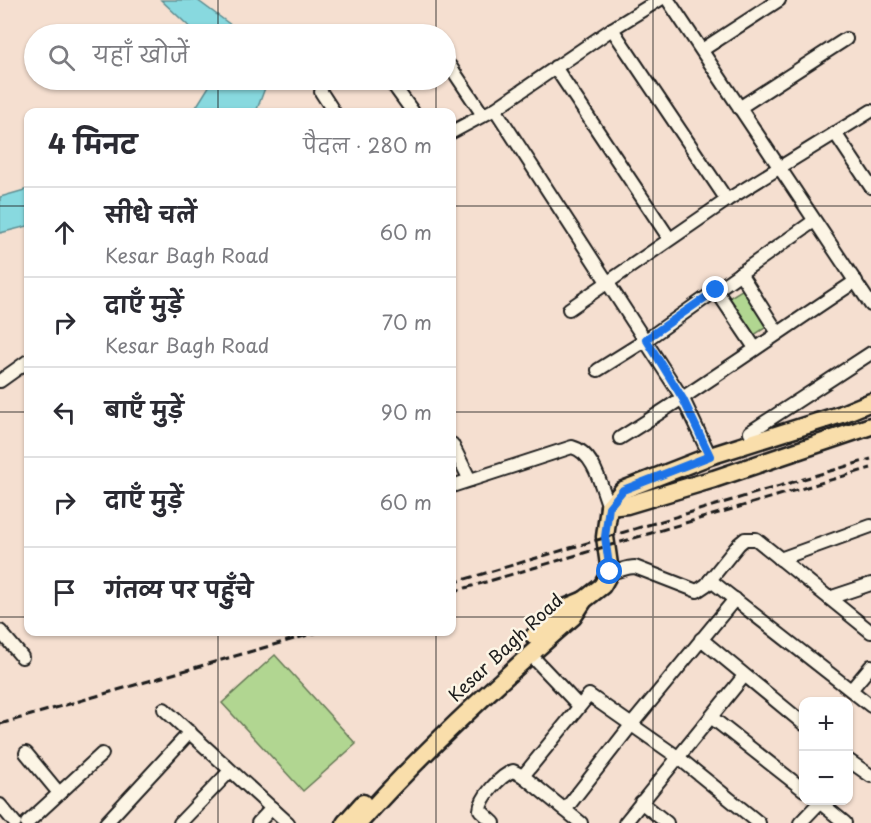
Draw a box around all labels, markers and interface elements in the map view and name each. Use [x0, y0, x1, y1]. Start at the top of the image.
search box [24, 24, 456, 90]
text: यहाँ खोजें [93, 37, 189, 70]
icon: search [45, 41, 78, 74]
text: 4 मिनट [48, 124, 137, 163]
text: पैदल · 280 m [303, 130, 432, 160]
text: सीधे चलें [105, 197, 197, 230]
icon: ahead [48, 216, 81, 249]
text: 60 m [380, 217, 432, 247]
text: Kesar Bagh Road [105, 240, 270, 270]
route end [702, 276, 728, 302]
text: दाएँ मुड़ें [105, 287, 183, 320]
icon: right [48, 306, 81, 339]
text: 70 m [382, 307, 432, 337]
text: Kesar Bagh Road [105, 330, 270, 360]
text: बाएँ मुड़ें [105, 392, 184, 425]
icon: left [48, 396, 81, 429]
text: 90 m [381, 397, 432, 427]
text: दाएँ मुड़ें [105, 482, 183, 515]
icon: right [48, 486, 81, 519]
text: 60 m [380, 487, 432, 517]
route start [596, 558, 622, 584]
text: गंतव्य पर पहुँचे [105, 572, 253, 605]
icon: arrive [48, 576, 81, 609]
street label: Kesar Bagh Road [442, 587, 568, 707]
map controls [799, 697, 853, 805]
button: + [799, 697, 853, 751]
button: − [799, 751, 853, 805]

